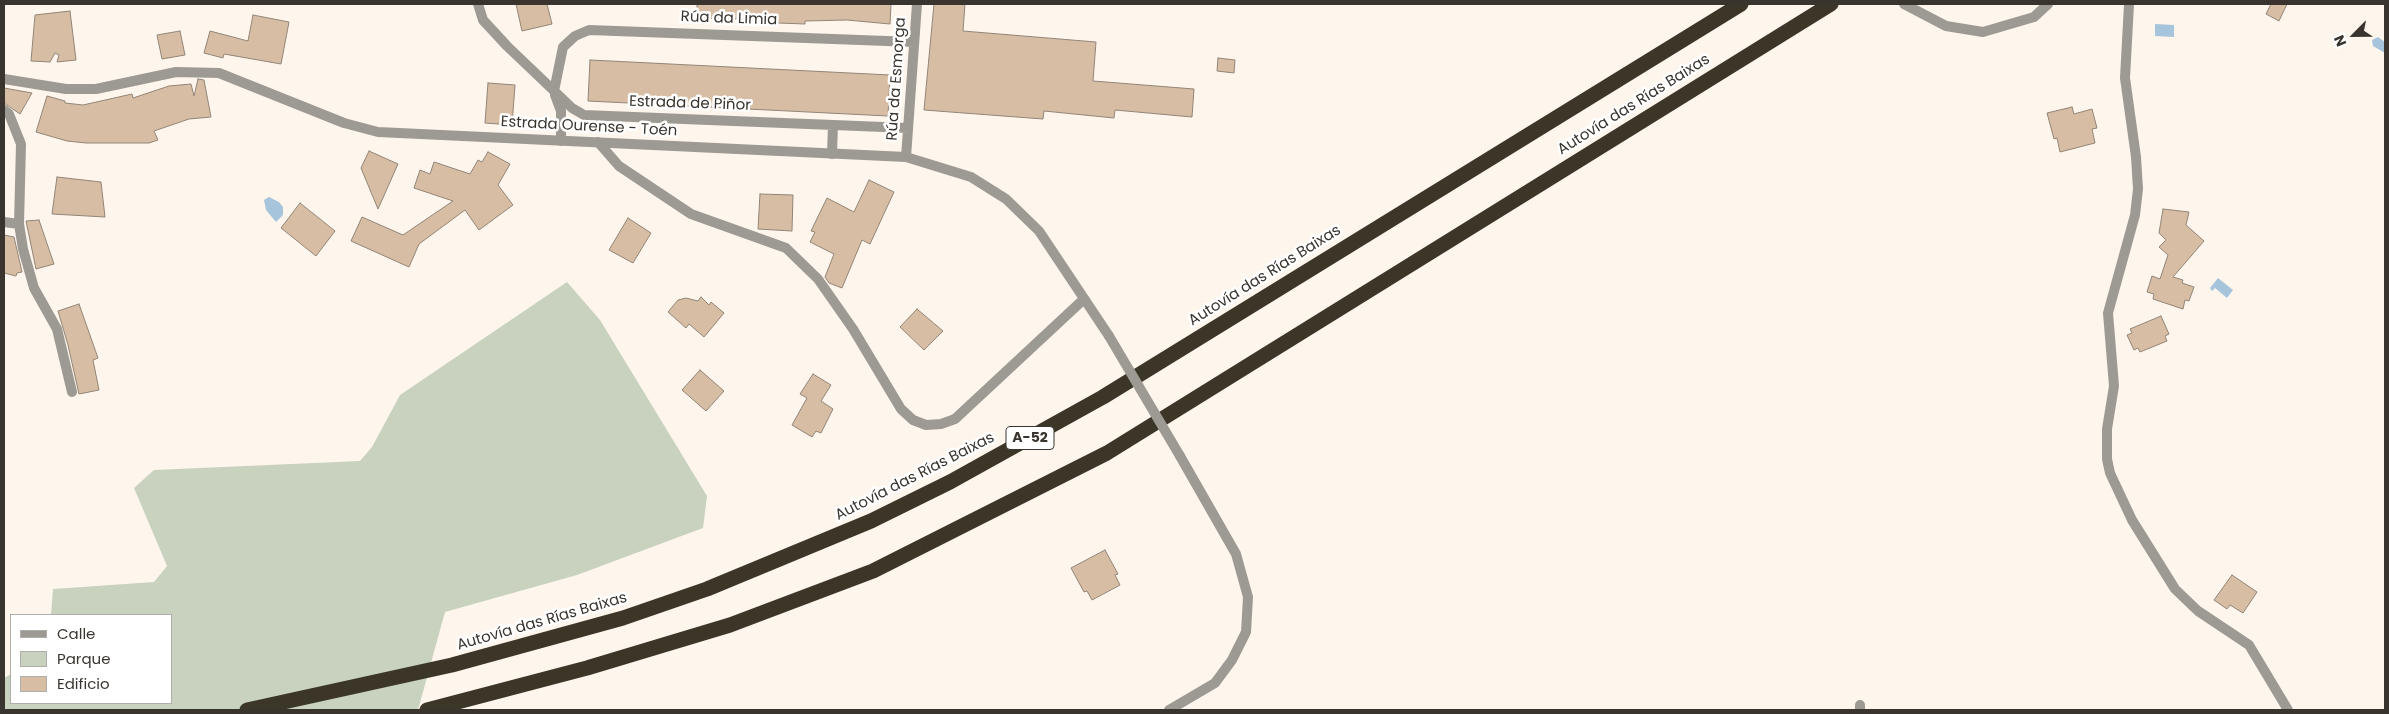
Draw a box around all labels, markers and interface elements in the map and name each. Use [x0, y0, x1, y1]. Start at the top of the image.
street label: Rúa da Limia [680, 8, 778, 30]
north arrow [2329, 10, 2379, 60]
street label: Rúa da Esmorga [884, 17, 910, 141]
text: N [2329, 32, 2351, 50]
street label: Autovía das Rías Baixas [1555, 51, 1713, 159]
street label: Estrada de Piñor [629, 93, 751, 115]
street label: Estrada Ourense - Toén [500, 113, 678, 141]
street label: Autovía das Rías Baixas [1186, 222, 1344, 330]
road number: A-52 [1006, 426, 1054, 449]
street label: Autovía das Rías Baixas [832, 429, 998, 525]
street label: Autovía das Rías Baixas [455, 589, 629, 655]
legend [10, 614, 172, 704]
text: Calle [57, 623, 95, 644]
text: Parque [57, 648, 110, 669]
text: Edificio [57, 673, 110, 694]

